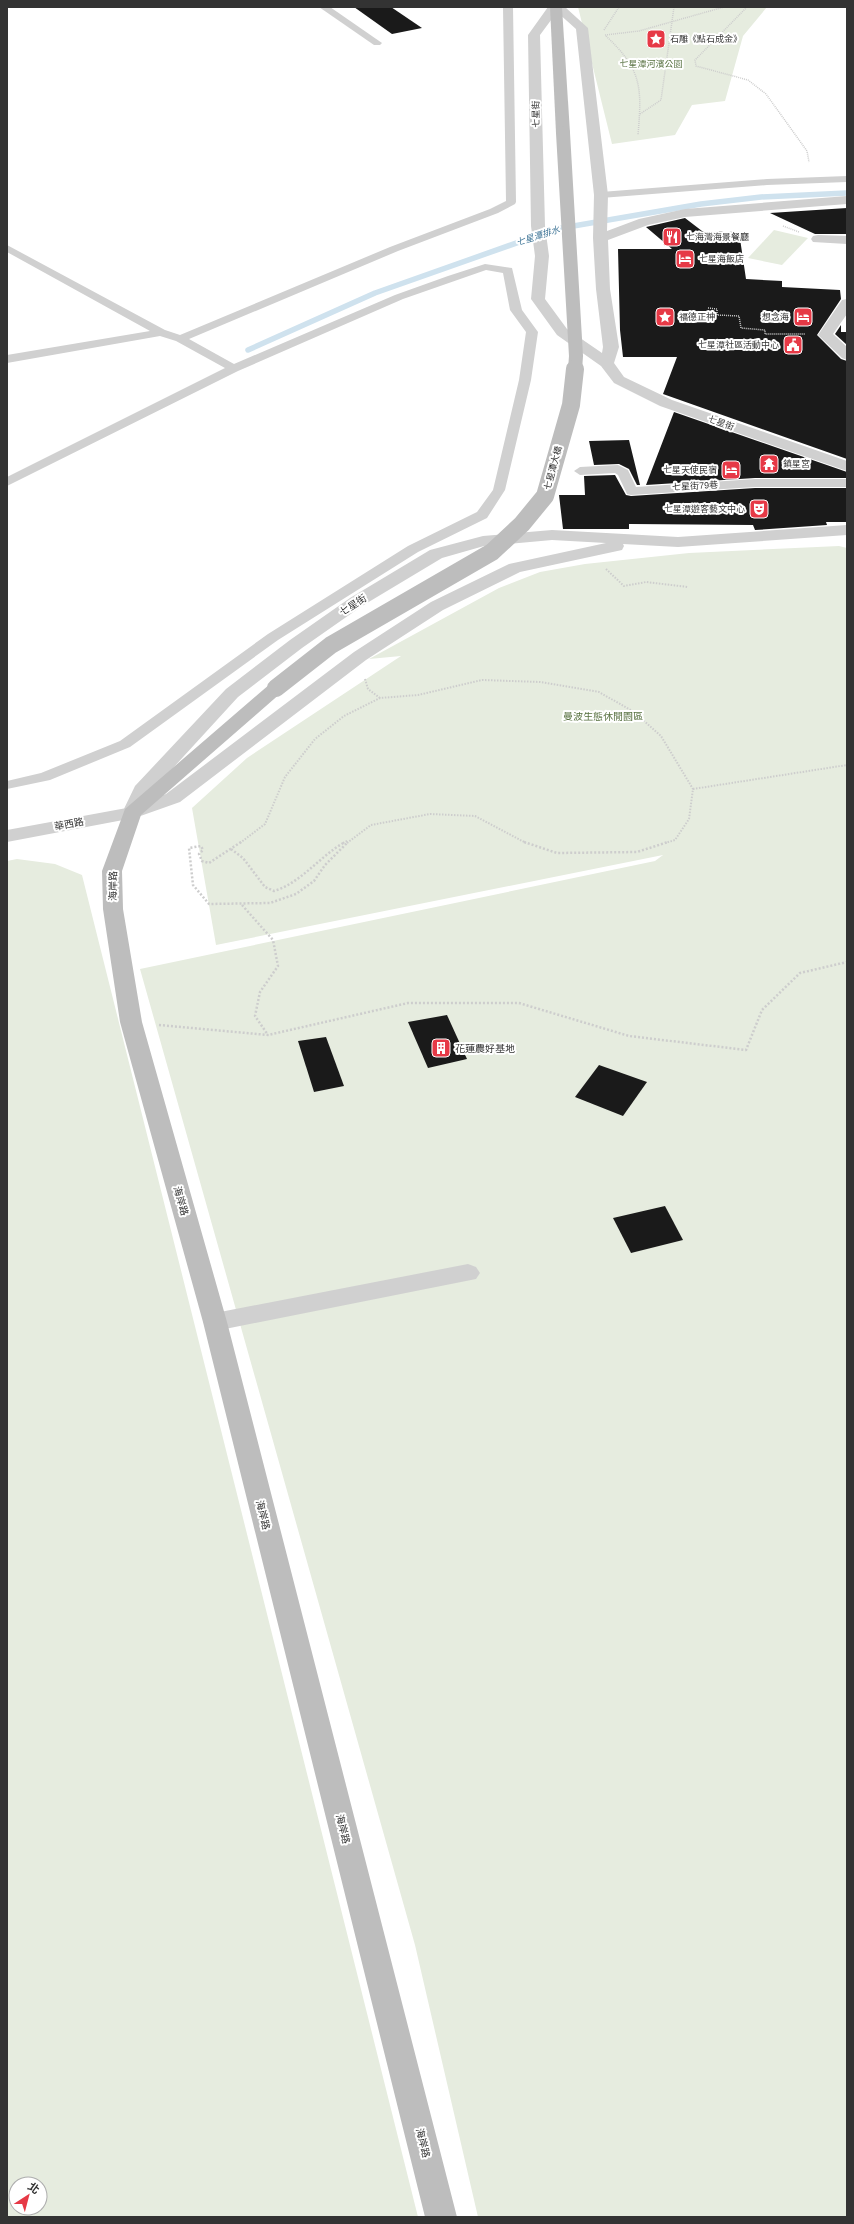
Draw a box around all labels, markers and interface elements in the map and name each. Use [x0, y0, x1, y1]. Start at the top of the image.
place icon: 石雕《點石成金》 [645, 28, 667, 50]
place label: 石雕《點石成金》 [670, 34, 742, 44]
park label: 七星潭河濱公園 [619, 59, 683, 69]
street label: 七星街 [531, 100, 541, 128]
water label: 七星潭排水 [515, 224, 562, 248]
restaurant icon: 七海灣海景餐廳 [661, 226, 683, 248]
place label: 七海灣海景餐廳 [686, 232, 749, 242]
hotel icon: 七星海飯店 [674, 248, 696, 270]
place label: 七星海飯店 [699, 254, 744, 264]
place icon: 福德正神 [654, 306, 676, 328]
hotel icon: 想念海 [792, 306, 814, 328]
place label: 福德正神 [679, 311, 715, 322]
place label: 想念海 [762, 312, 789, 322]
public building icon: 七星潭社區活動中心 [782, 334, 804, 356]
place label: 七星潭社區活動中心 [698, 340, 779, 350]
street label: 七星街 [707, 414, 735, 432]
street label: 七星潭大橋 [542, 445, 564, 491]
temple icon: 鎮星宮 [758, 453, 780, 475]
place label: 鎮星宮 [783, 458, 810, 469]
hotel icon: 七星天使民宿 [720, 459, 742, 481]
place label: 七星天使民宿 [663, 464, 717, 475]
street label: 七星街79巷 [672, 480, 718, 492]
theatre icon: 七星潭遊客藝文中心 [748, 498, 770, 520]
place label: 七星潭遊客藝文中心 [664, 504, 745, 514]
street label: 七星街 [337, 592, 369, 618]
park label: 曼波生態休閒園區 [563, 711, 643, 722]
street label: 華西路 [53, 816, 85, 832]
street label: 海岸路 [107, 871, 119, 901]
building icon: 花蓮農好基地 [430, 1037, 452, 1059]
place label: 花蓮農好基地 [455, 1043, 515, 1054]
street label: 海岸路 [172, 1185, 190, 1217]
street label: 海岸路 [254, 1499, 272, 1531]
street label: 海岸路 [334, 1813, 352, 1845]
street label: 海岸路 [414, 2127, 432, 2159]
north arrow [8, 2176, 48, 2216]
text: 北 [26, 2180, 42, 2196]

